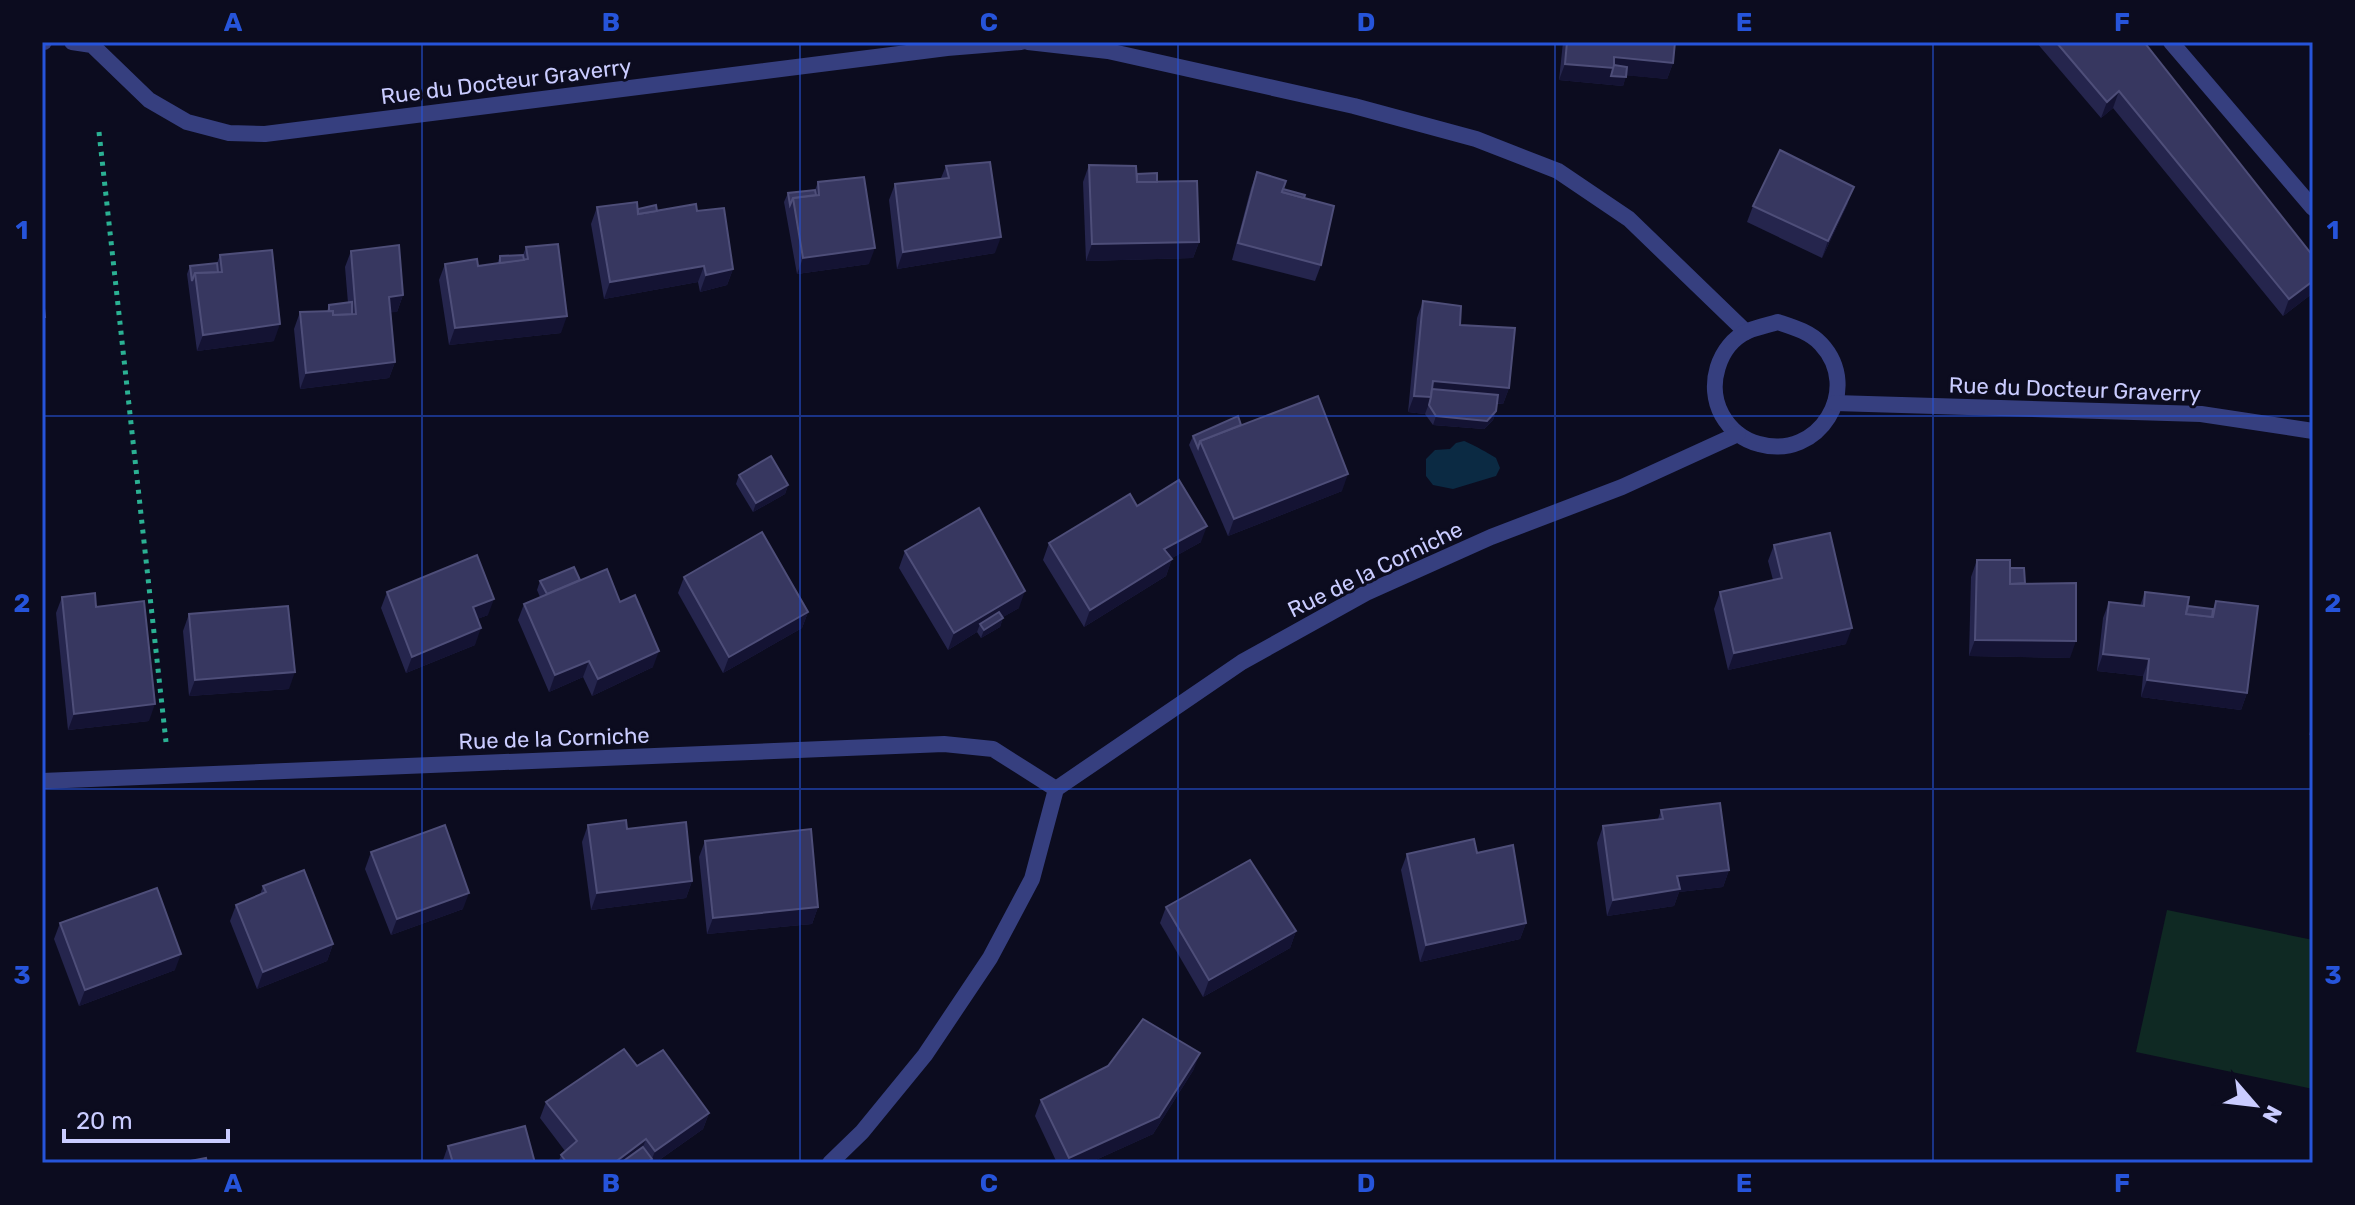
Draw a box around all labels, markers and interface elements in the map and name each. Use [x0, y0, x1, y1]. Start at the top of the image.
text: A [224, 7, 243, 38]
text: B [602, 7, 620, 38]
text: C [980, 7, 998, 38]
text: D [1357, 7, 1375, 38]
text: E [1736, 7, 1752, 38]
text: F [2114, 7, 2130, 38]
street label: Rue du Docteur Graverry [379, 53, 633, 110]
text: 1 [16, 215, 28, 246]
text: 1 [2327, 215, 2339, 246]
street label: Rue du Docteur Graverry [1948, 372, 2202, 407]
street label: Rue de la Corniche [1283, 515, 1467, 623]
text: 2 [14, 588, 30, 619]
text: 2 [2325, 588, 2341, 619]
street label: Rue de la Corniche [458, 722, 650, 755]
text: 3 [13, 960, 31, 991]
text: 3 [2324, 960, 2342, 991]
north arrow [2215, 1065, 2295, 1145]
scale bar [64, 1093, 228, 1143]
text: N [2257, 1101, 2288, 1127]
text: 20 m [76, 1107, 133, 1135]
text: A [224, 1168, 243, 1199]
text: B [602, 1168, 620, 1199]
text: C [980, 1168, 998, 1199]
text: D [1357, 1168, 1375, 1199]
text: E [1736, 1168, 1752, 1199]
text: F [2114, 1168, 2130, 1199]

